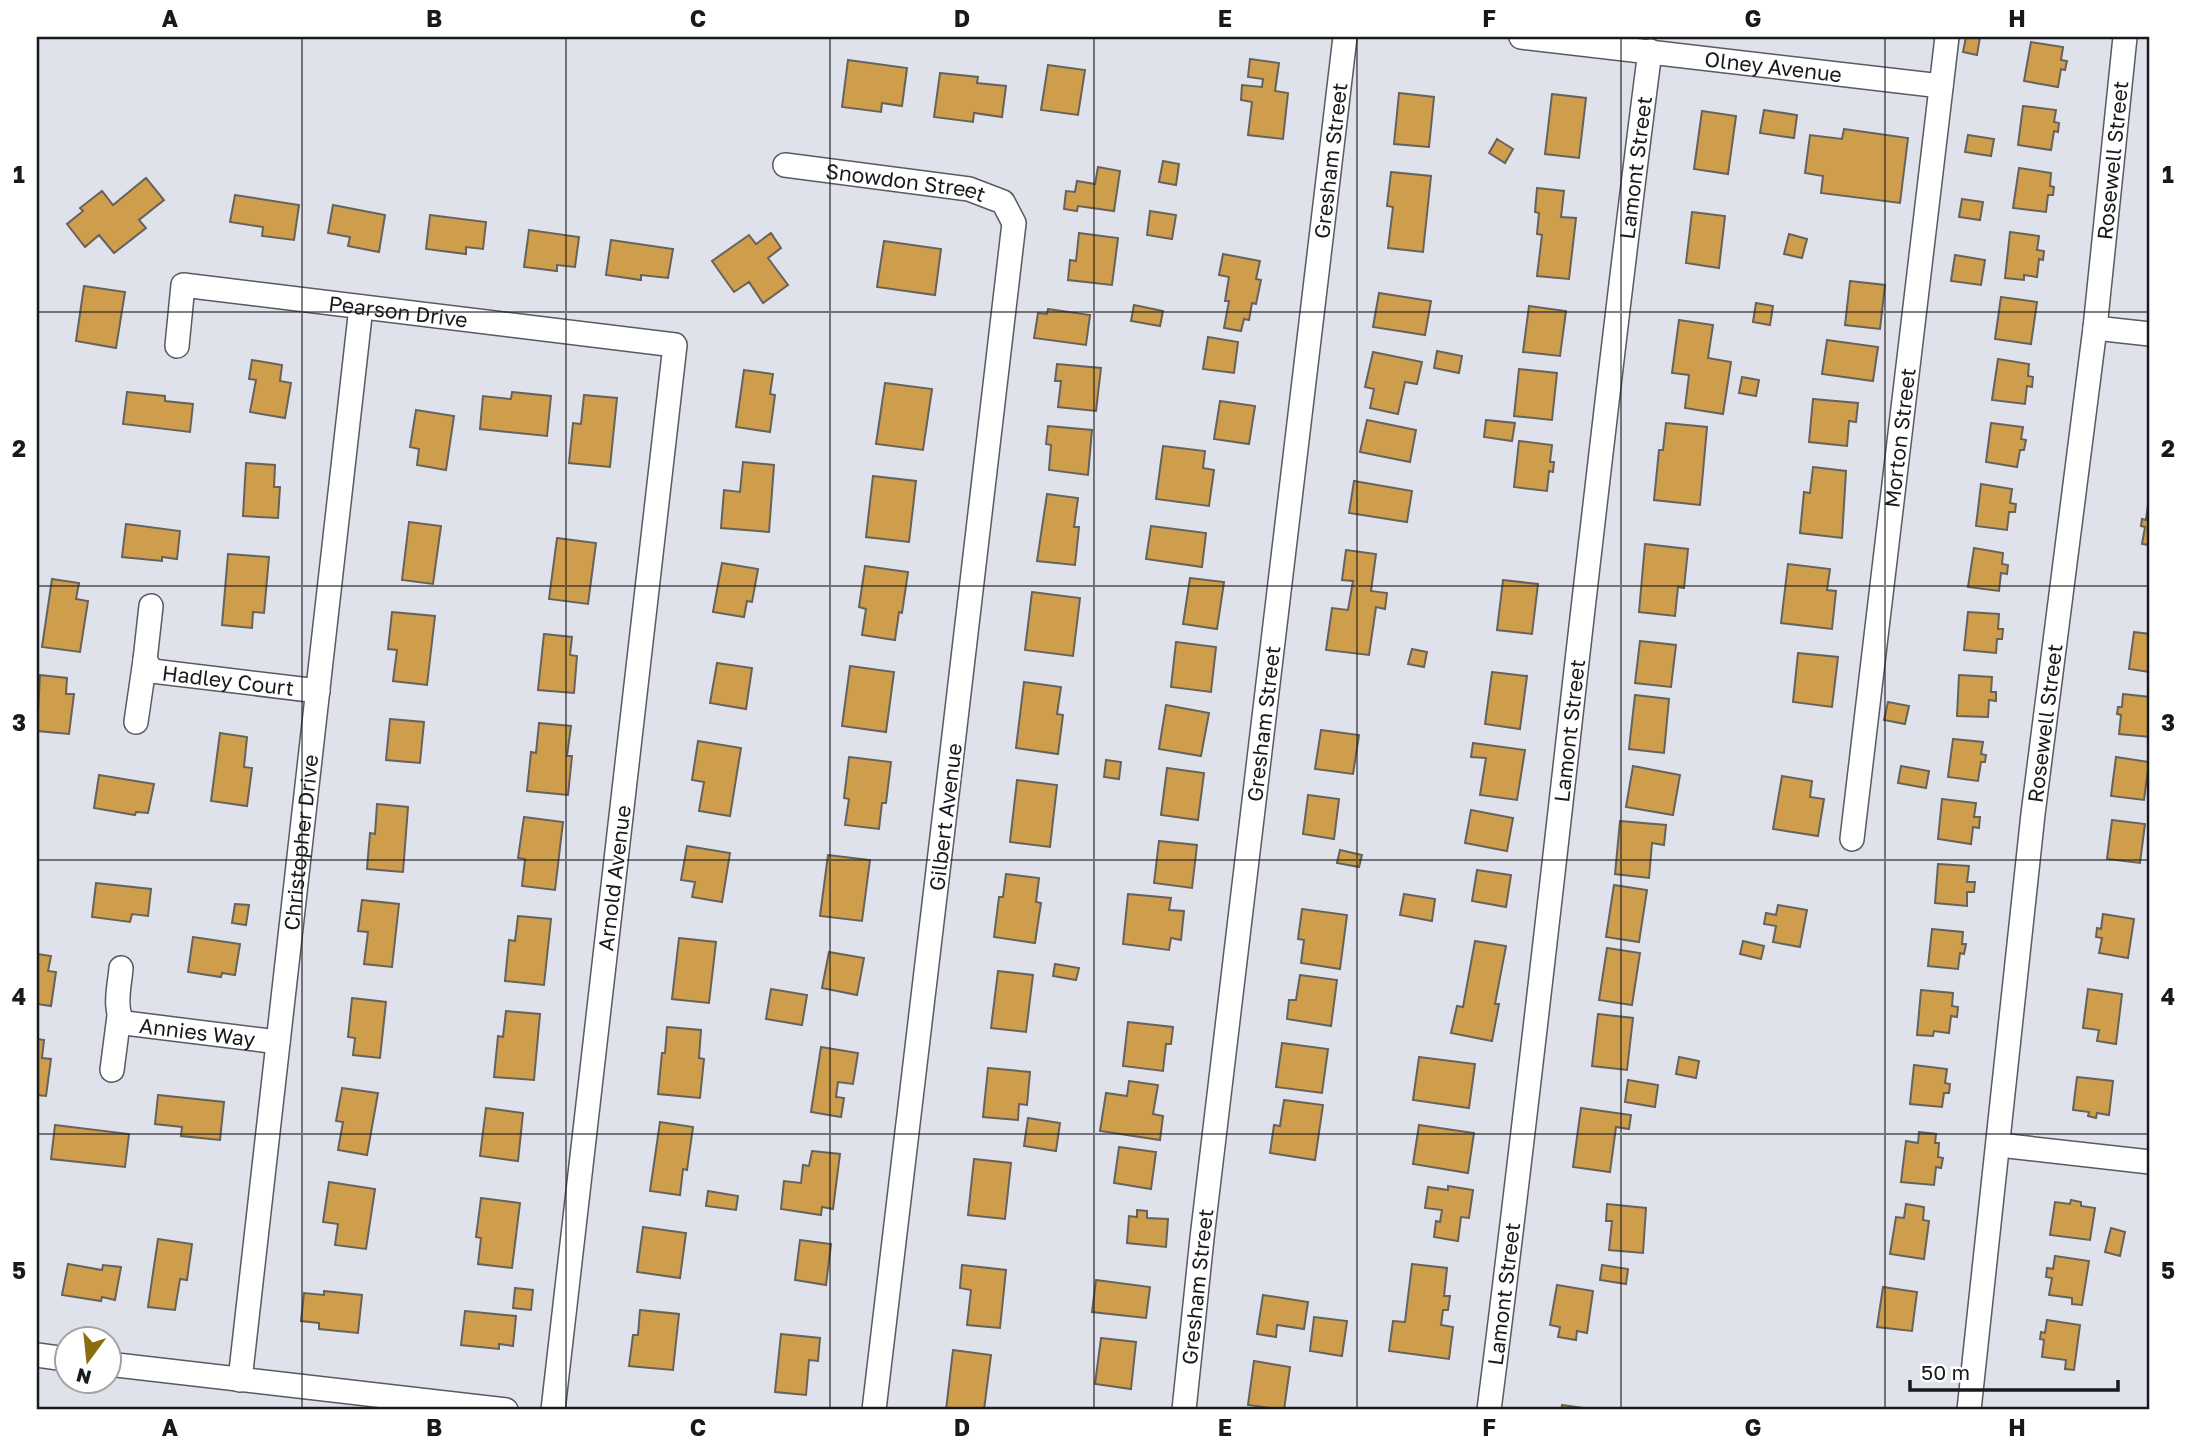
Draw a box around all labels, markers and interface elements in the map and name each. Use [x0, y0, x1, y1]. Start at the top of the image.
text: A [162, 4, 179, 32]
text: B [426, 4, 442, 32]
text: C [690, 4, 706, 32]
text: D [954, 4, 970, 32]
text: E [1218, 4, 1232, 32]
text: F [1482, 4, 1496, 32]
text: G [1745, 4, 1761, 32]
text: H [2008, 4, 2026, 32]
street label: Olney Avenue [1703, 46, 1843, 87]
street label: Rosewell Street [2091, 79, 2133, 241]
street label: Gresham Street [1308, 81, 1352, 240]
street label: Lamont Street [1613, 95, 1657, 241]
street label: Snowdon Street [824, 157, 990, 207]
text: 1 [13, 160, 25, 188]
text: 1 [2162, 160, 2174, 188]
street label: Pearson Drive [327, 290, 469, 333]
street label: Morton Street [1878, 366, 1921, 509]
text: 2 [12, 434, 26, 462]
text: 2 [2161, 434, 2175, 462]
street label: Rosewell Street [2022, 642, 2068, 804]
street label: Gresham Street [1241, 644, 1285, 803]
street label: Lamont Street [1548, 658, 1590, 804]
street label: Hadley Court [161, 659, 296, 701]
text: 3 [12, 708, 26, 736]
text: 3 [2161, 708, 2175, 736]
street label: Gilbert Avenue [923, 742, 967, 892]
street label: Christopher Drive [278, 753, 323, 932]
street label: Arnold Avenue [592, 804, 636, 952]
text: 4 [12, 982, 26, 1010]
text: 4 [2161, 982, 2175, 1010]
street label: Annies Way [138, 1012, 257, 1052]
street label: Gresham Street [1176, 1207, 1218, 1366]
street label: Lamont Street [1482, 1221, 1525, 1367]
text: 5 [12, 1256, 26, 1284]
text: 5 [2161, 1256, 2175, 1284]
north arrow [52, 1324, 122, 1394]
scale bar [1910, 1349, 2119, 1393]
text: 50 m [1921, 1359, 1970, 1385]
text: N [74, 1364, 93, 1390]
text: A [162, 1413, 179, 1441]
text: B [426, 1413, 442, 1441]
text: C [690, 1413, 706, 1441]
text: D [954, 1413, 970, 1441]
text: E [1218, 1413, 1232, 1441]
text: F [1482, 1413, 1496, 1441]
text: G [1745, 1413, 1761, 1441]
text: H [2008, 1413, 2026, 1441]

